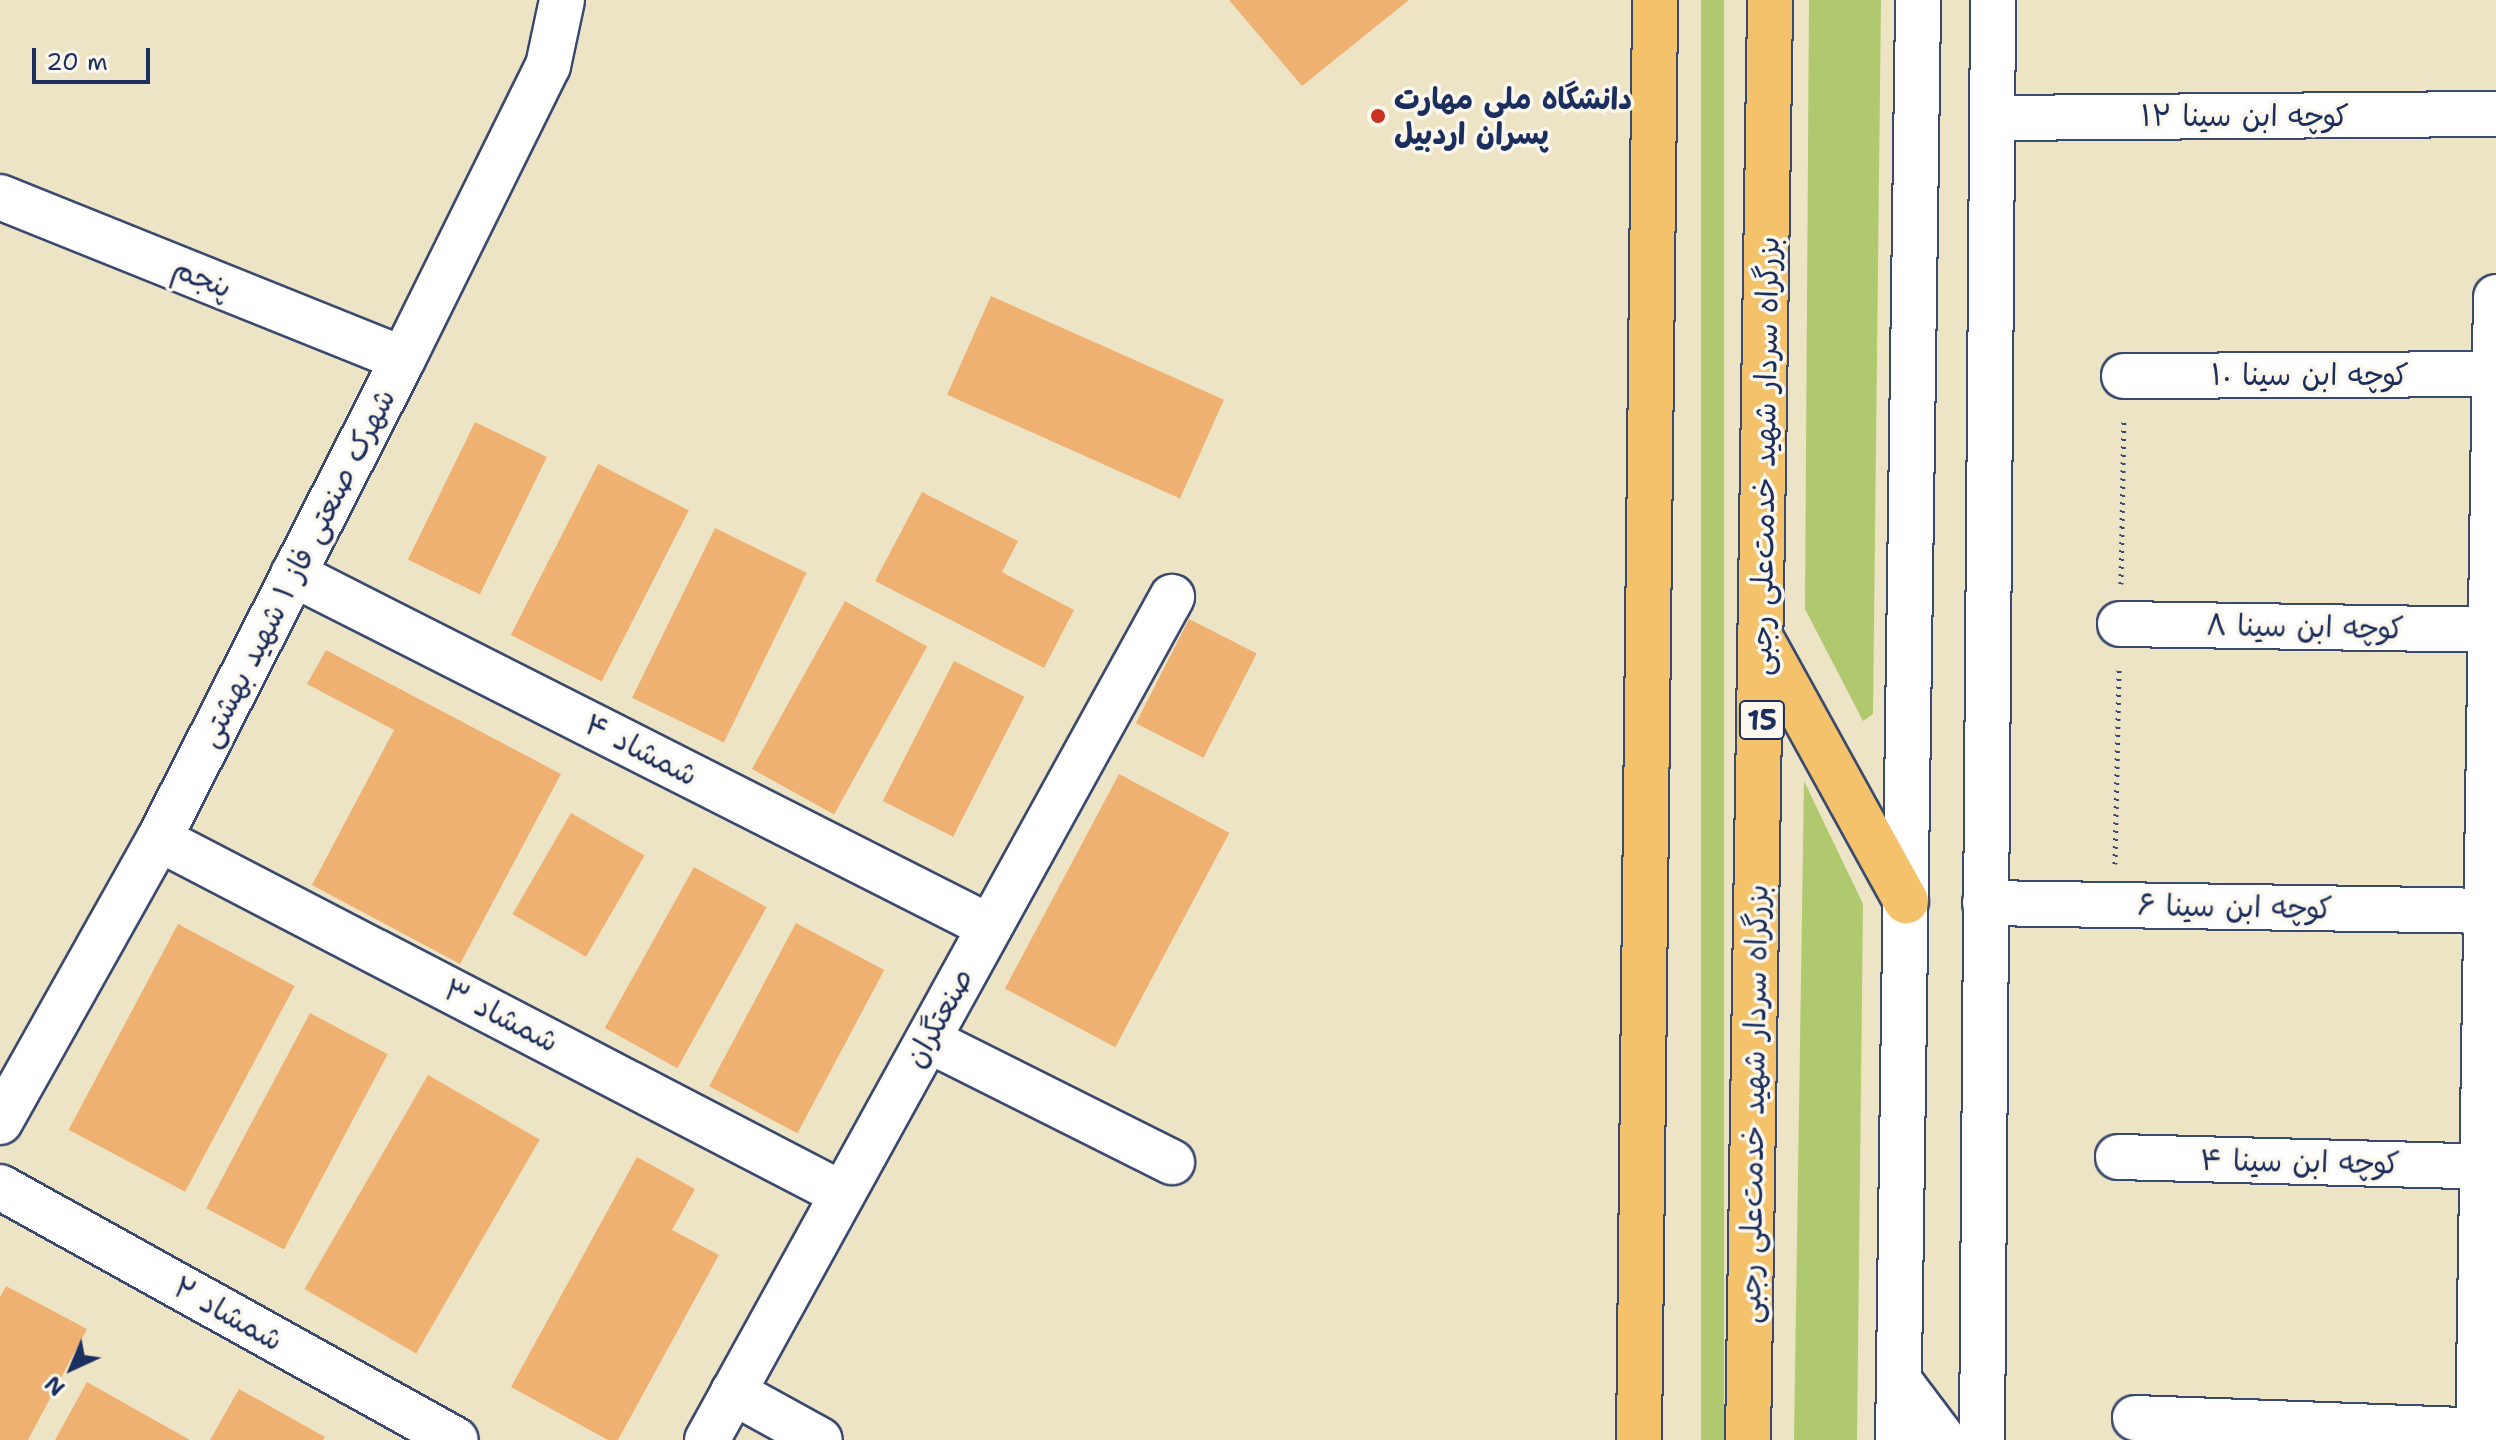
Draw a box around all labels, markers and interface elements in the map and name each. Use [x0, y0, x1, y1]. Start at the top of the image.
scale bar [36, 32, 154, 82]
text: 20 m [46, 46, 108, 78]
place label: دانشگاه ملی مهارت پسران اردبیل [1394, 81, 1632, 152]
street label: کوچه ابن سینا ۱۲ [2141, 98, 2349, 134]
marker: دانشگاه ملی مهارت پسران اردبیل [1369, 107, 1387, 125]
street label: بزرگراه سردار شهید خدمت‌علی رجبی [1743, 236, 1787, 676]
street label: پنجم [167, 250, 237, 306]
street label: کوچه ابن سینا ۱۰ [2211, 357, 2409, 393]
street label: شهرک صنعتی فاز ۱ شهید بهشتی [191, 383, 403, 753]
street label: کوچه ابن سینا ۸ [2206, 607, 2404, 647]
road number: 15 [1738, 696, 1786, 744]
street label: شمشاد ۴ [578, 706, 704, 794]
street label: بزرگراه سردار شهید خدمت‌علی رجبی [1732, 884, 1776, 1324]
street label: کوچه ابن سینا ۶ [2137, 887, 2333, 927]
street label: صنعتگران [897, 962, 981, 1074]
street label: شمشاد ۳ [438, 972, 564, 1060]
street label: کوچه ابن سینا ۴ [2200, 1142, 2400, 1182]
street label: شمشاد ۲ [167, 1269, 289, 1359]
north arrow [32, 1328, 112, 1408]
text: N [39, 1369, 71, 1402]

